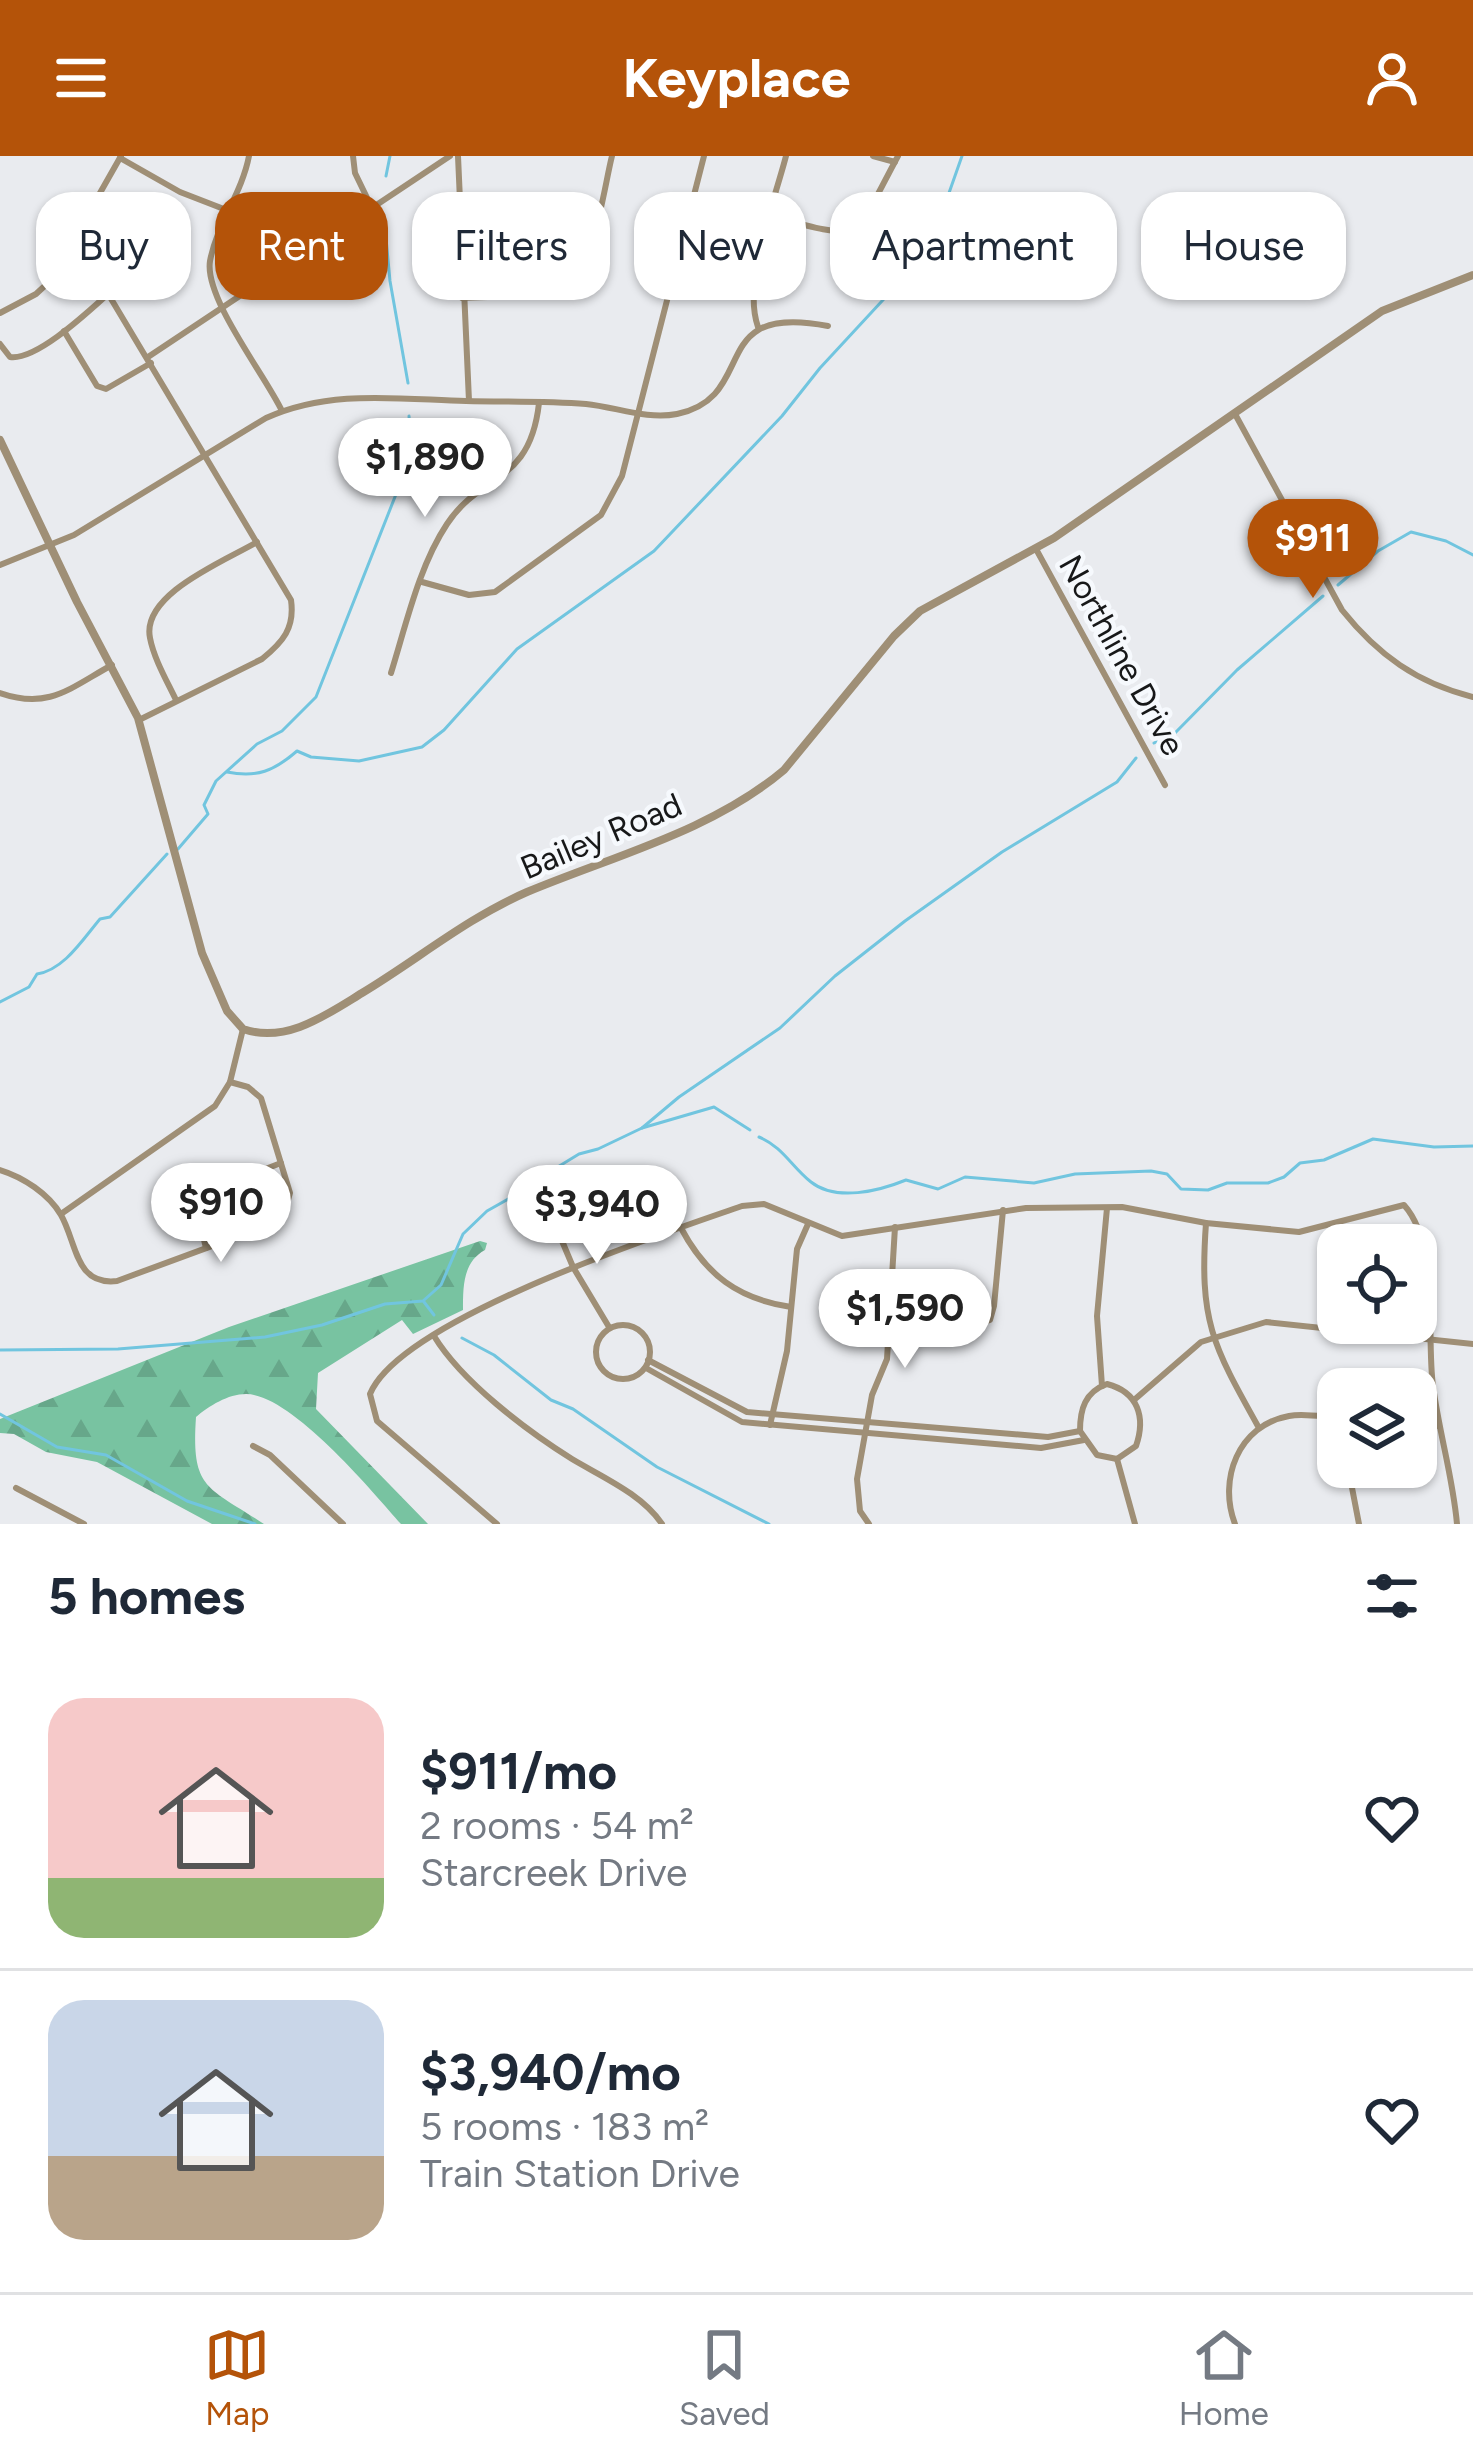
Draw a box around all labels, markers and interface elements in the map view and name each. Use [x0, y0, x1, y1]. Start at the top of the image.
icon: menu [48, 45, 114, 111]
icon: person [1359, 45, 1425, 111]
text: Keyplace [622, 46, 851, 111]
chip: Buy [36, 192, 191, 300]
chip: Rent [215, 192, 388, 300]
chip: Filters [412, 192, 610, 300]
chip: New [634, 192, 806, 300]
chip: Apartment [830, 192, 1117, 300]
chip: House [1141, 192, 1346, 300]
pin: $1,890 [327, 418, 523, 520]
text: $1,890 [365, 433, 485, 480]
pin: $911 [1242, 499, 1384, 601]
text: $911 [1274, 514, 1352, 561]
street label: Northline Drive [1051, 548, 1193, 762]
street label: Bailey Road [515, 785, 687, 887]
pin: $910 [150, 1163, 292, 1265]
pin: $3,940 [499, 1165, 695, 1267]
text: $910 [178, 1178, 264, 1225]
text: $3,940 [534, 1180, 660, 1227]
map controls [1317, 1224, 1437, 1488]
button: locate [1317, 1224, 1437, 1344]
pin: $1,590 [807, 1269, 1003, 1371]
text: $1,590 [846, 1284, 964, 1331]
button: layers [1317, 1368, 1437, 1488]
icon: filters [1359, 1563, 1425, 1629]
text: 5 homes [48, 1566, 245, 1627]
text: $911/mo [420, 1741, 617, 1802]
icon: home [144, 1746, 288, 1890]
icon: heart [1359, 1785, 1425, 1851]
text: 2 rooms · 54 m² [420, 1802, 694, 1849]
text: Starcreek Drive [420, 1849, 687, 1896]
text: $3,940/mo [420, 2042, 681, 2103]
icon: home [144, 2048, 288, 2192]
icon: heart [1359, 2087, 1425, 2153]
text: 5 rooms · 183 m² [420, 2103, 709, 2150]
text: Train Station Drive [420, 2150, 740, 2197]
tab: Map [204, 2322, 270, 2433]
tab: Saved [679, 2322, 770, 2433]
tab: Home [1179, 2322, 1269, 2433]

